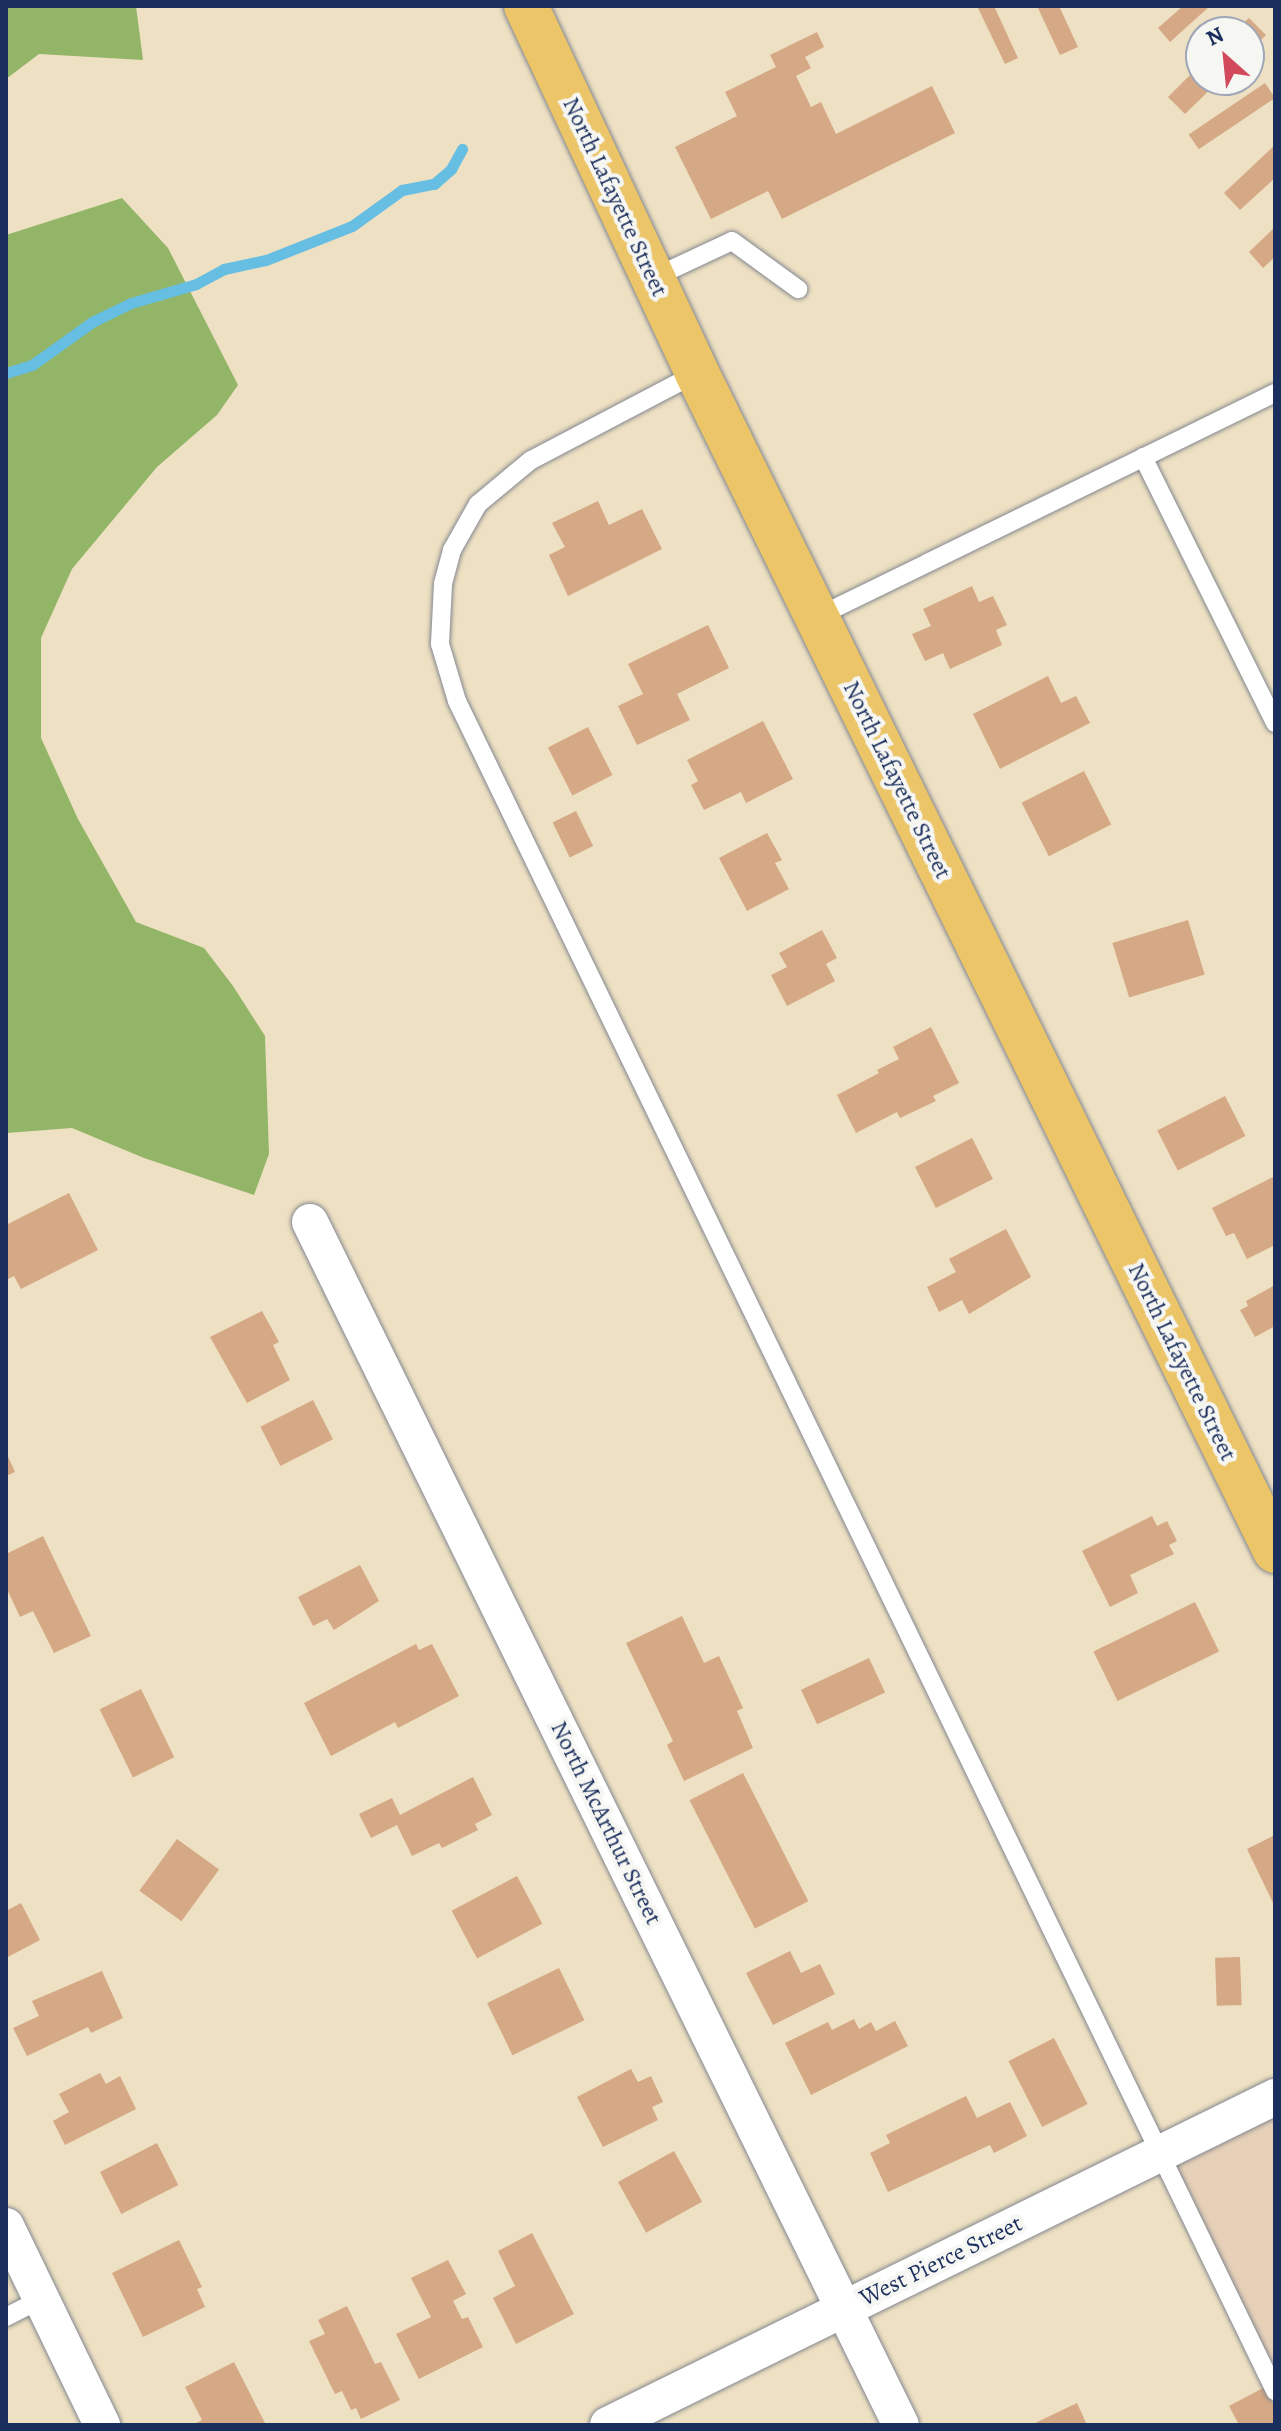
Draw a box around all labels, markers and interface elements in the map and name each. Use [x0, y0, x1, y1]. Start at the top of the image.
north arrow [1185, 16, 1265, 96]
text: N [1201, 19, 1229, 53]
street label: North Lafayette Street [556, 93, 674, 301]
street label: North Lafayette Street [837, 676, 957, 884]
street label: North Lafayette Street [1122, 1258, 1242, 1466]
street label: North McArthur Street [544, 1717, 668, 1929]
street label: West Pierce Street [855, 2209, 1027, 2313]

